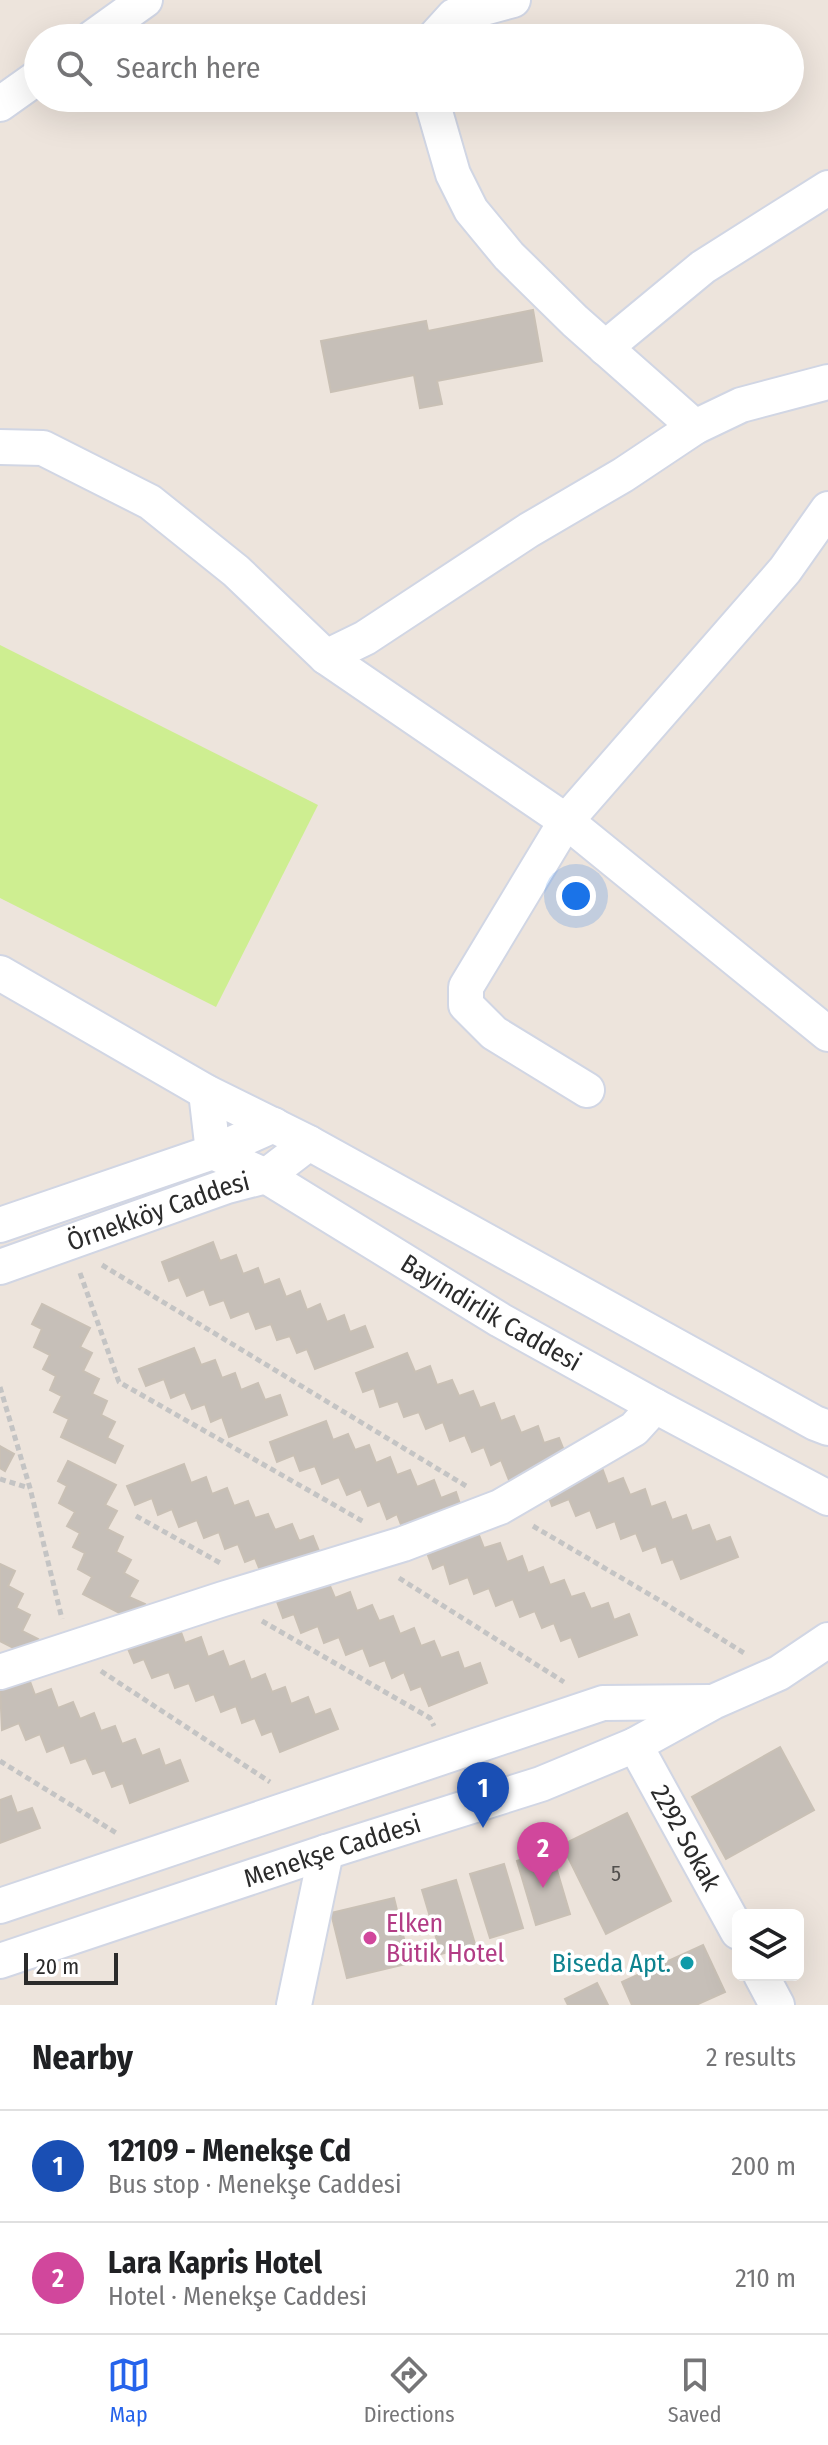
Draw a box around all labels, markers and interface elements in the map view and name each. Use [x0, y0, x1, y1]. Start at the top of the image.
search box [24, 24, 804, 112]
icon: search [52, 46, 96, 90]
text: Search here [116, 50, 261, 86]
your location [556, 876, 596, 916]
street label: Örnekköy Caddesi [63, 1165, 253, 1257]
street label: Bayindirlik Caddesi [395, 1247, 587, 1377]
pin: 1 [457, 1762, 509, 1828]
street label: 2292 Sokak [645, 1780, 728, 1897]
street label: Menekşe Caddesi [240, 1808, 424, 1894]
pin: 2 [517, 1822, 569, 1888]
house number: 5 [611, 1860, 621, 1887]
place label: Elken Bütik Hotel [386, 1908, 504, 1969]
map controls [732, 1909, 804, 1981]
button: layers [732, 1909, 804, 1981]
marker: Elken Bütik Hotel [361, 1929, 379, 1947]
place label: Biseda Apt. [552, 1948, 671, 1979]
scale bar [24, 1949, 118, 1985]
text: 20 m [36, 1953, 79, 1980]
marker: Biseda Apt. [678, 1954, 696, 1972]
text: Nearby [32, 2037, 133, 2078]
text: 2 results [706, 2042, 796, 2073]
text: 12109 - Menekşe Cd [108, 2133, 351, 2169]
text: 1 [53, 2151, 64, 2182]
text: 200 m [731, 2151, 796, 2182]
text: Bus stop · Menekşe Caddesi [108, 2169, 401, 2200]
text: Lara Kapris Hotel [108, 2245, 322, 2281]
text: 2 [52, 2263, 64, 2294]
text: 210 m [735, 2263, 796, 2294]
text: Hotel · Menekşe Caddesi [108, 2281, 367, 2312]
tab: Map [107, 2353, 151, 2428]
tab: Directions [364, 2353, 455, 2428]
tab: Saved [668, 2353, 721, 2428]

